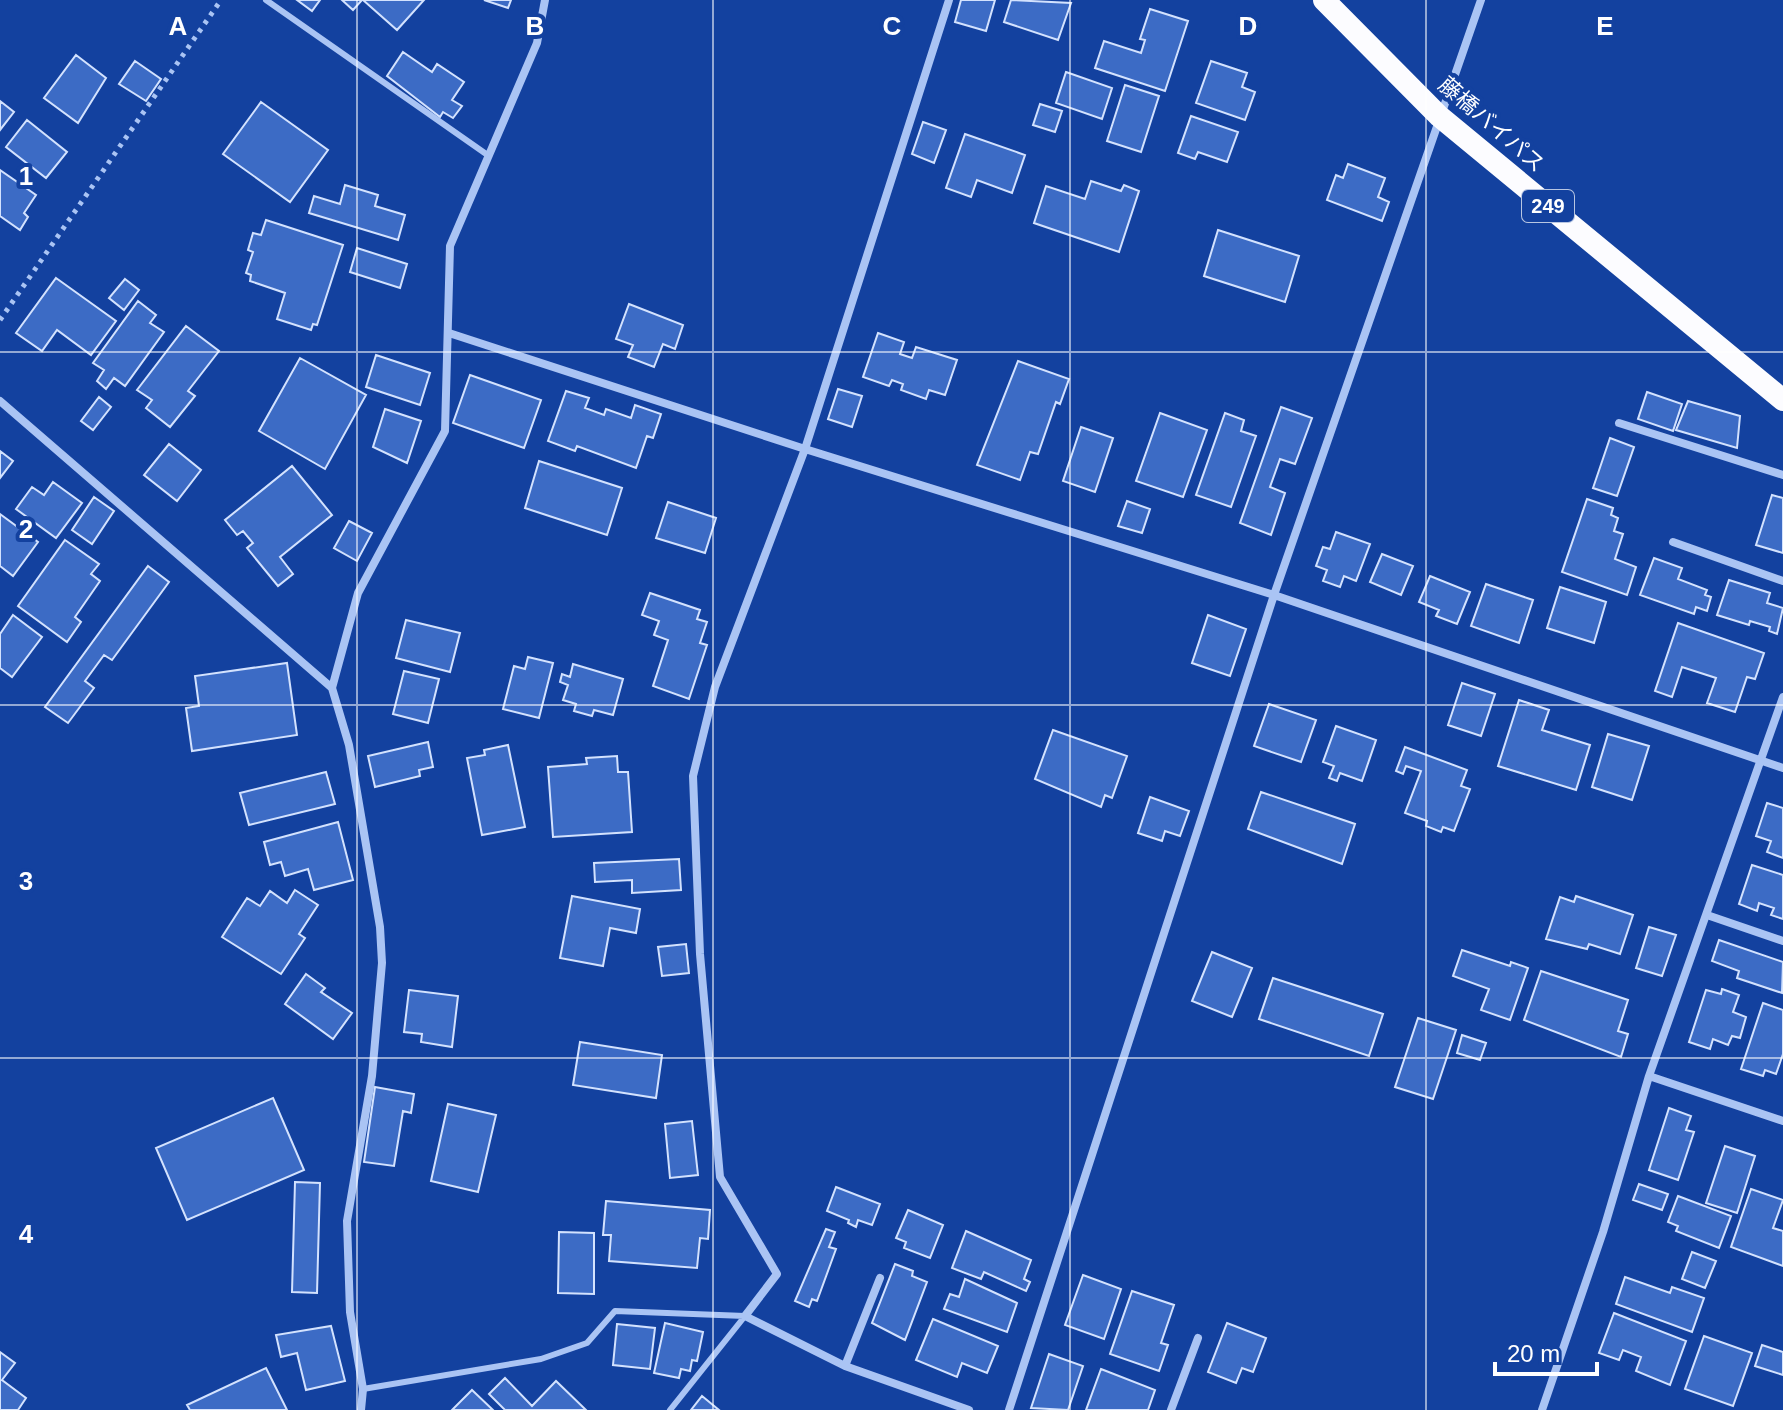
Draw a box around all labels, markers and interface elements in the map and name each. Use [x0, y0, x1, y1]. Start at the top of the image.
text: A [169, 11, 188, 41]
text: B [526, 11, 544, 41]
text: C [883, 11, 902, 41]
text: D [1239, 11, 1257, 41]
text: E [1596, 11, 1614, 41]
street label: 藤橋バイパス [1434, 72, 1550, 177]
text: 1 [19, 161, 33, 191]
road number: 249 [1522, 190, 1574, 222]
text: 2 [19, 514, 33, 544]
text: 3 [19, 866, 33, 896]
text: 4 [19, 1219, 34, 1249]
scale bar [1495, 1326, 1597, 1376]
text: 20 m [1507, 1340, 1560, 1367]

